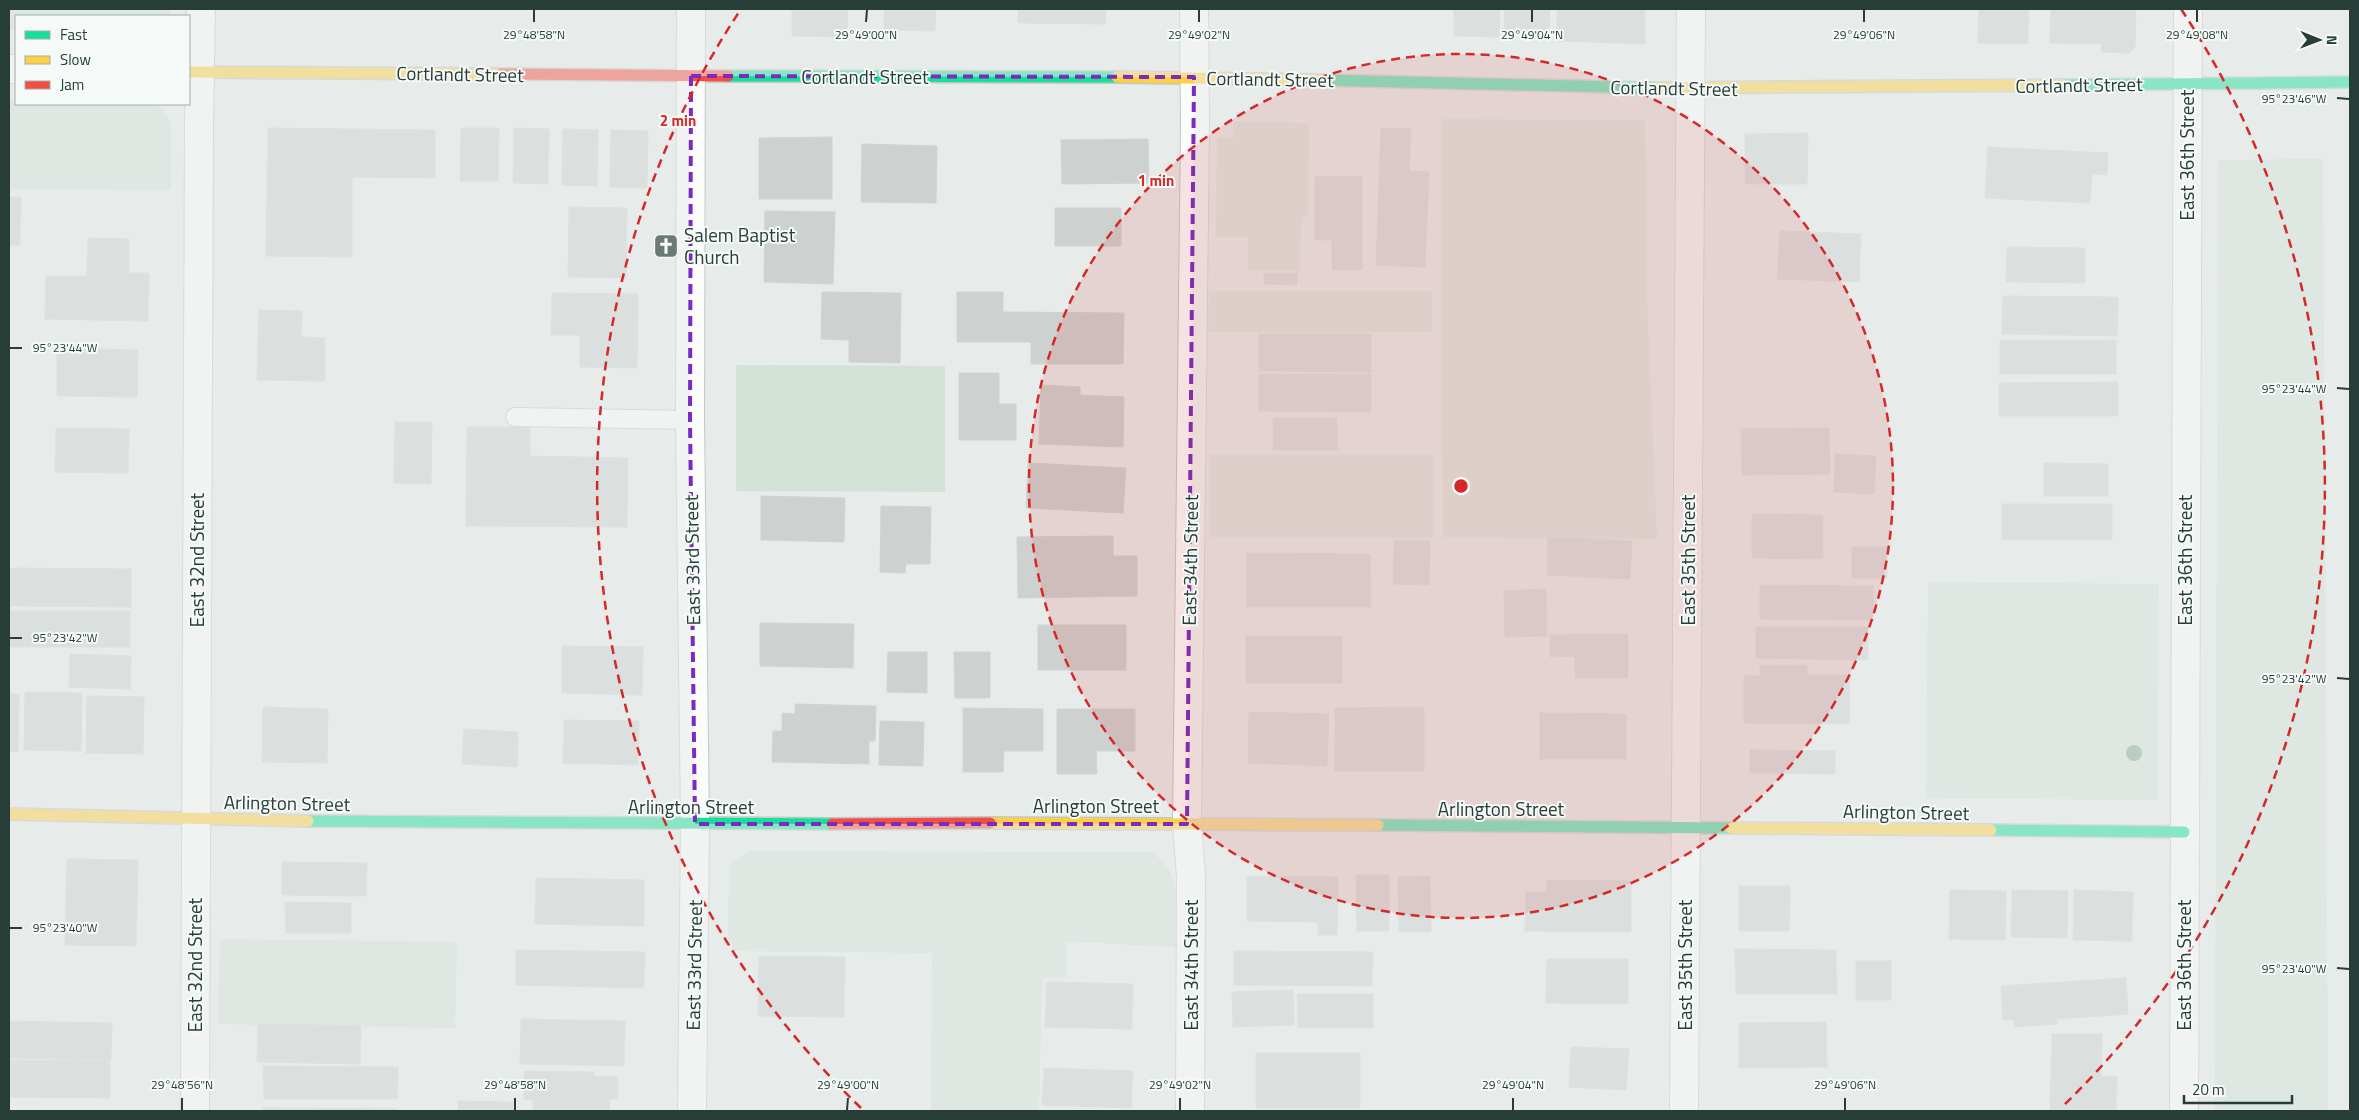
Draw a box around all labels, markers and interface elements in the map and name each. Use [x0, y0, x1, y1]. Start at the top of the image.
legend [15, 15, 190, 105]
north arrow [2294, 15, 2344, 65]
text: Fast [60, 23, 88, 46]
text: 29°48'58"N [503, 25, 565, 44]
text: 29°49'00"N [835, 25, 897, 44]
text: 29°49'02"N [1168, 25, 1230, 44]
text: 29°49'04"N [1501, 25, 1563, 44]
text: 29°49'06"N [1833, 25, 1895, 44]
text: 29°49'08"N [2166, 25, 2228, 44]
text: N [2322, 35, 2343, 45]
text: Slow [60, 48, 91, 71]
street label: Cortlandt Street [396, 58, 524, 89]
street label: Cortlandt Street [801, 62, 929, 91]
street label: Cortlandt Street [1206, 63, 1334, 94]
street label: Cortlandt Street [2015, 69, 2143, 100]
street label: Cortlandt Street [1610, 72, 1738, 103]
text: Jam [60, 73, 84, 96]
street label: East 36th Street [2172, 89, 2201, 221]
text: 95°23'46"W [2262, 89, 2327, 108]
text: 2 min [660, 109, 696, 132]
text: 1 min [1138, 169, 1174, 192]
place label: Salem Baptist Church [684, 220, 796, 271]
church icon: Salem Baptist Church [653, 233, 679, 259]
text: 95°23'44"W [33, 338, 98, 357]
text: 95°23'44"W [2262, 379, 2327, 398]
centre of rings [1452, 477, 1470, 495]
street label: East 32nd Street [182, 492, 211, 627]
street label: East 33rd Street [676, 494, 707, 626]
street label: East 34th Street [1174, 494, 1205, 626]
street label: East 35th Street [1673, 494, 1702, 626]
street label: East 36th Street [2170, 494, 2199, 626]
text: 95°23'42"W [33, 628, 98, 647]
text: 95°23'42"W [2262, 669, 2327, 688]
street label: Arlington Street [224, 787, 351, 818]
street label: Arlington Street [1033, 791, 1160, 820]
street label: Arlington Street [628, 792, 755, 821]
street label: Arlington Street [1438, 794, 1565, 823]
street label: Arlington Street [1843, 796, 1970, 827]
street label: East 32nd Street [180, 897, 209, 1032]
street label: East 33rd Street [678, 899, 709, 1031]
street label: East 34th Street [1176, 899, 1205, 1031]
street label: East 35th Street [1670, 899, 1699, 1031]
street label: East 36th Street [2169, 899, 2198, 1031]
text: 95°23'40"W [33, 918, 98, 937]
text: 95°23'40"W [2262, 959, 2327, 978]
scale bar [2184, 1072, 2292, 1104]
text: 29°48'56"N [151, 1075, 213, 1094]
text: 29°48'58"N [484, 1075, 546, 1094]
text: 29°49'00"N [817, 1075, 879, 1094]
text: 29°49'02"N [1149, 1075, 1211, 1094]
text: 29°49'04"N [1482, 1075, 1544, 1094]
text: 29°49'06"N [1814, 1075, 1876, 1094]
text: 20 m [2192, 1078, 2225, 1101]

